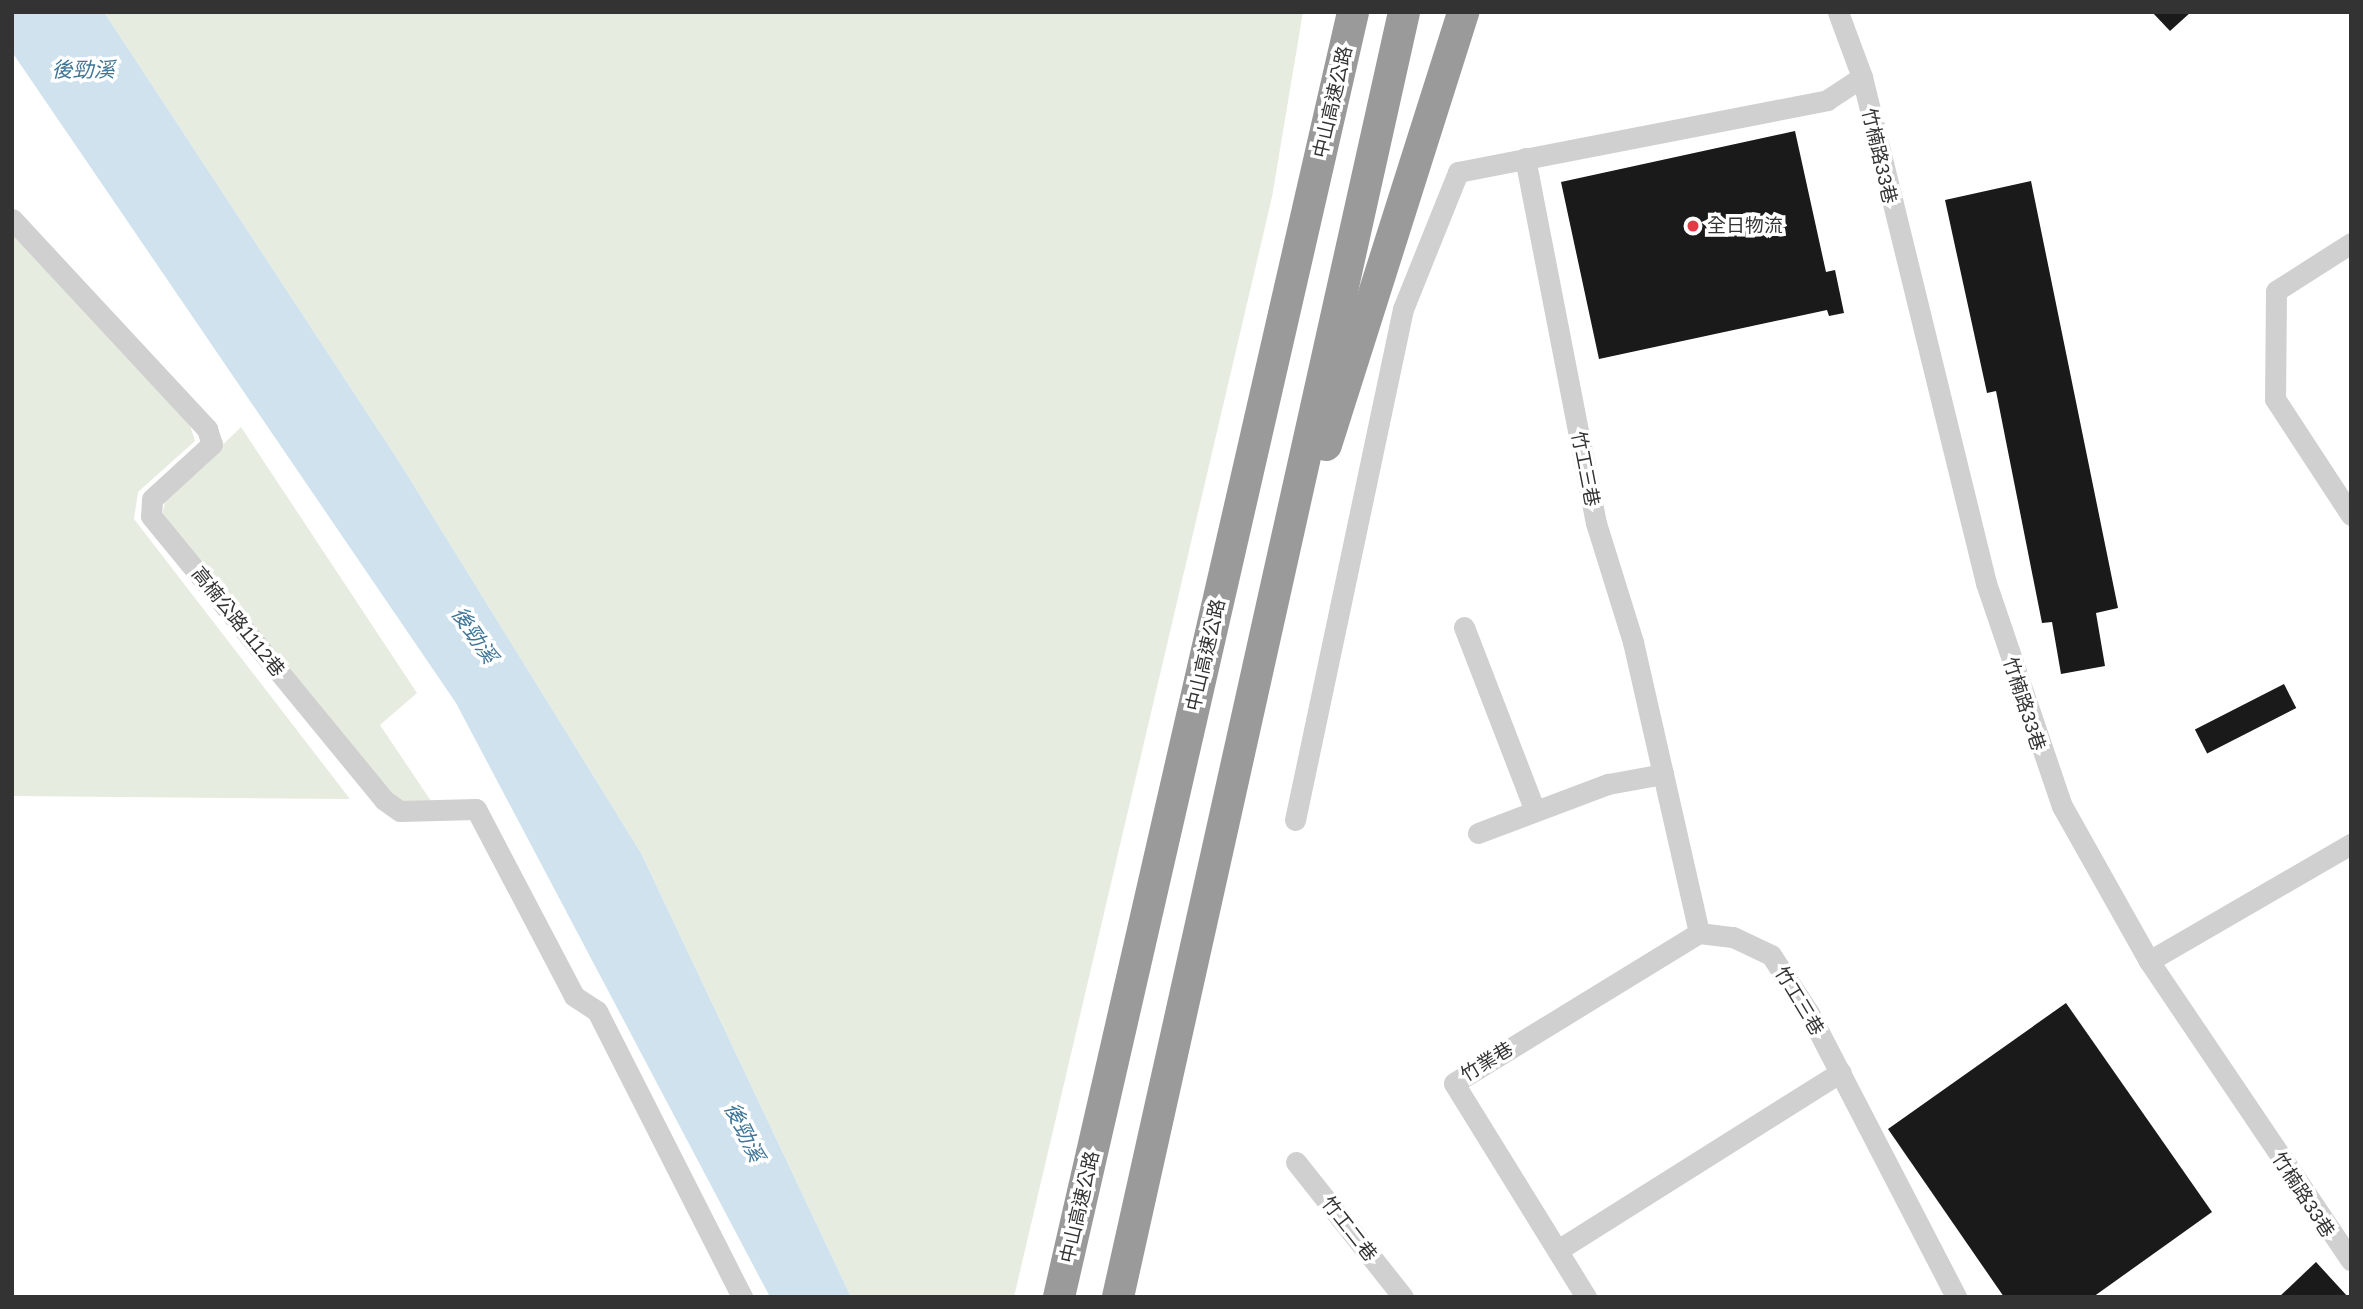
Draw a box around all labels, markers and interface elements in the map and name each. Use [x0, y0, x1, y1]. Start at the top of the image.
street label: 中山高速公路 [1309, 44, 1357, 160]
water label: 後勁溪 [52, 57, 114, 83]
street label: 竹楠路33巷 [1857, 106, 1901, 206]
place label: 全日物流 [1707, 215, 1783, 237]
marker: 全日物流 [1685, 218, 1701, 234]
street label: 竹工三巷 [1567, 430, 1603, 508]
street label: 高楠公路1112巷 [187, 563, 289, 681]
street label: 中山高速公路 [1182, 597, 1230, 713]
water label: 後勁溪 [446, 602, 502, 668]
street label: 竹楠路33巷 [1998, 654, 2050, 754]
street label: 竹工三巷 [1770, 963, 1828, 1039]
street label: 竹業巷 [1457, 1038, 1517, 1086]
water label: 後勁溪 [719, 1098, 769, 1166]
street label: 竹楠路33巷 [2267, 1148, 2339, 1242]
street label: 中山高速公路 [1056, 1149, 1104, 1265]
street label: 竹工二巷 [1317, 1192, 1381, 1266]

